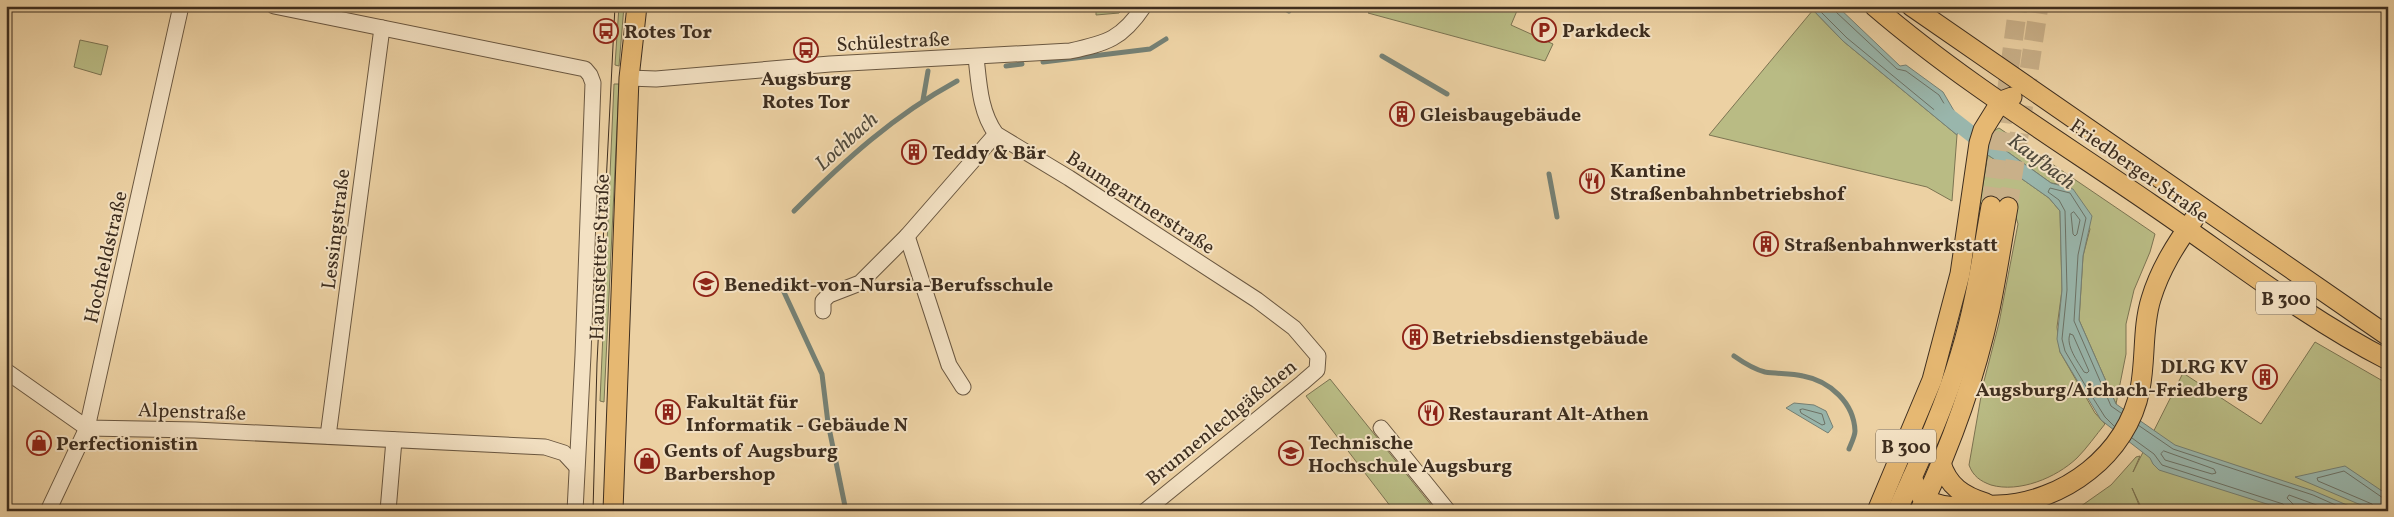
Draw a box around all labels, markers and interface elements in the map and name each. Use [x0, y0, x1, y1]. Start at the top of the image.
parking icon: Parkdeck [1531, 17, 1557, 43]
bus stop icon: Rotes Tor [593, 18, 619, 44]
place label: Parkdeck [1562, 18, 1651, 46]
place label: Rotes Tor [624, 19, 712, 47]
street label: Schülestraße [836, 26, 951, 60]
bus stop icon: Augsburg Rotes Tor [793, 37, 819, 63]
place label: Augsburg Rotes Tor [761, 66, 851, 117]
building icon: Gleisbaugebäude [1389, 101, 1415, 127]
place label: Gleisbaugebäude [1420, 102, 1581, 130]
water label: Lochbach [809, 106, 885, 178]
street label: Friedberger Straße [2063, 113, 2214, 230]
water label: Kaufbach [2001, 127, 2081, 197]
building icon: Teddy & Bär [901, 139, 927, 165]
place label: Teddy & Bär [932, 140, 1047, 168]
street label: Baumgartnerstraße [1060, 145, 1220, 262]
place label: Kantine Straßenbahnbetriebshof [1610, 158, 1847, 209]
street label: Lessingstraße [316, 167, 358, 291]
restaurant icon: Kantine Straßenbahnbetriebshof [1579, 168, 1605, 194]
street label: Haunstetter Straße [584, 173, 618, 341]
street label: Hochfeldstraße [78, 189, 136, 326]
building icon: Straßenbahnwerkstatt [1753, 231, 1779, 257]
place label: Straßenbahnwerkstatt [1784, 232, 1998, 260]
school or university icon: Benedikt-von-Nursia-Berufsschule [693, 271, 719, 297]
place label: Benedikt-von-Nursia-Berufsschule [724, 272, 1053, 300]
road number: B 300 [2256, 282, 2316, 314]
building icon: Betriebsdienstgebäude [1402, 324, 1428, 350]
place label: Betriebsdienstgebäude [1432, 325, 1648, 353]
street label: Brunnenlechgäßchen [1141, 354, 1304, 493]
place label: DLRG KV Augsburg/Aichach-Friedberg [1976, 354, 2248, 405]
building icon: DLRG KV Augsburg/Aichach-Friedberg [2252, 364, 2278, 390]
place label: Fakultät für Informatik - Gebäude N [686, 389, 908, 440]
street label: Alpenstraße [137, 397, 247, 429]
building icon: Fakultät für Informatik - Gebäude N [655, 399, 681, 425]
restaurant icon: Restaurant Alt-Athen [1418, 400, 1444, 426]
place label: Restaurant Alt-Athen [1448, 401, 1649, 429]
shop icon: Perfectionistin [26, 430, 52, 456]
place label: Technische Hochschule Augsburg [1308, 430, 1512, 481]
road number: B 300 [1876, 430, 1936, 462]
place label: Perfectionistin [56, 431, 198, 459]
place label: Gents of Augsburg Barbershop [664, 438, 838, 489]
school or university icon: Technische Hochschule Augsburg [1278, 440, 1304, 466]
shop icon: Gents of Augsburg Barbershop [634, 448, 660, 474]

